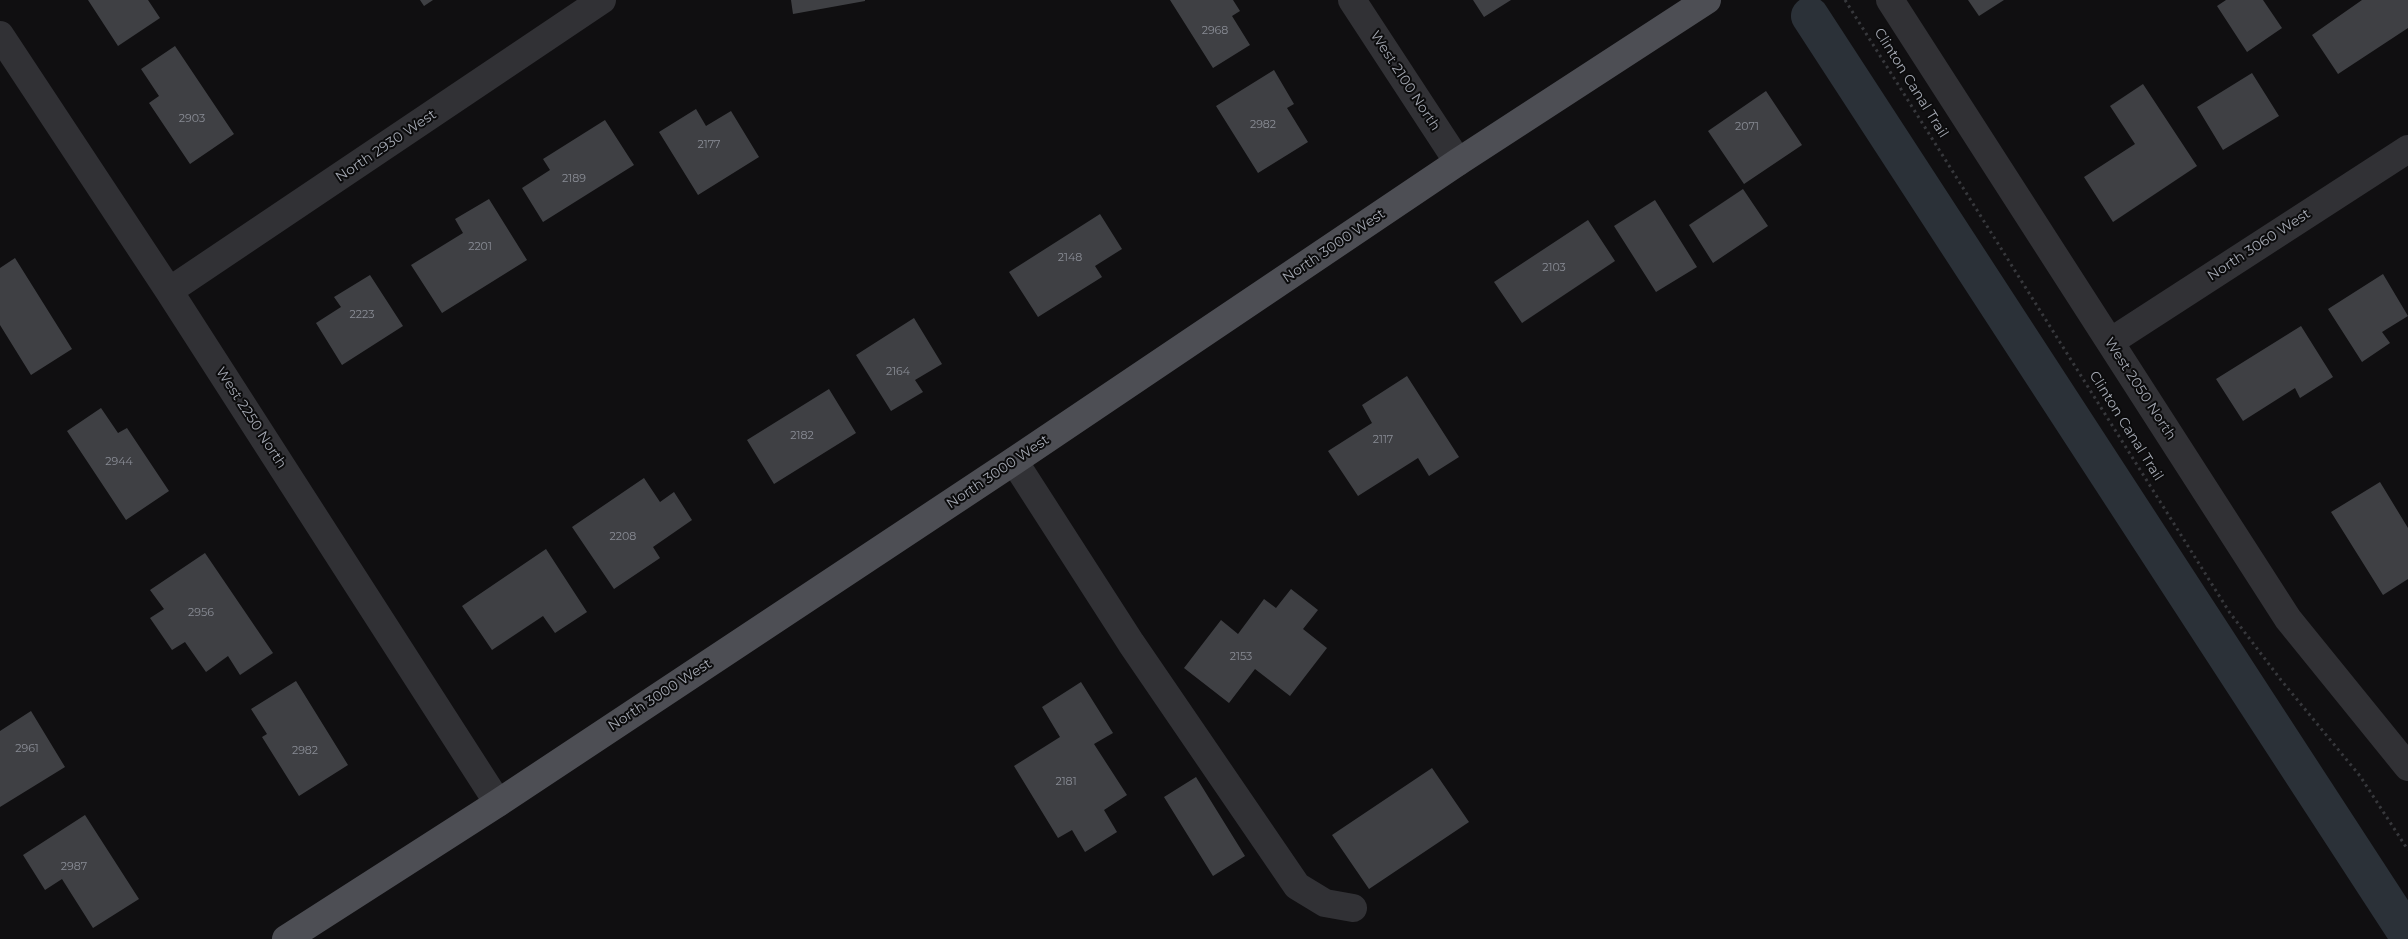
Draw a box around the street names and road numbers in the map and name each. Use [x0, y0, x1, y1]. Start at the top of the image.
street label: Clinton Canal Trail [1870, 25, 1952, 141]
street label: West 2100 North [1366, 28, 1444, 134]
street label: North 2930 West [333, 106, 439, 186]
street label: North 3060 West [2204, 205, 2314, 285]
street label: North 3000 West [1280, 206, 1388, 286]
street label: West 2050 North [2101, 335, 2179, 443]
street label: West 2250 North [212, 364, 290, 472]
street label: Clinton Canal Trail [2085, 368, 2167, 484]
street label: North 3000 West [944, 432, 1052, 512]
street label: North 3000 West [605, 655, 715, 735]

